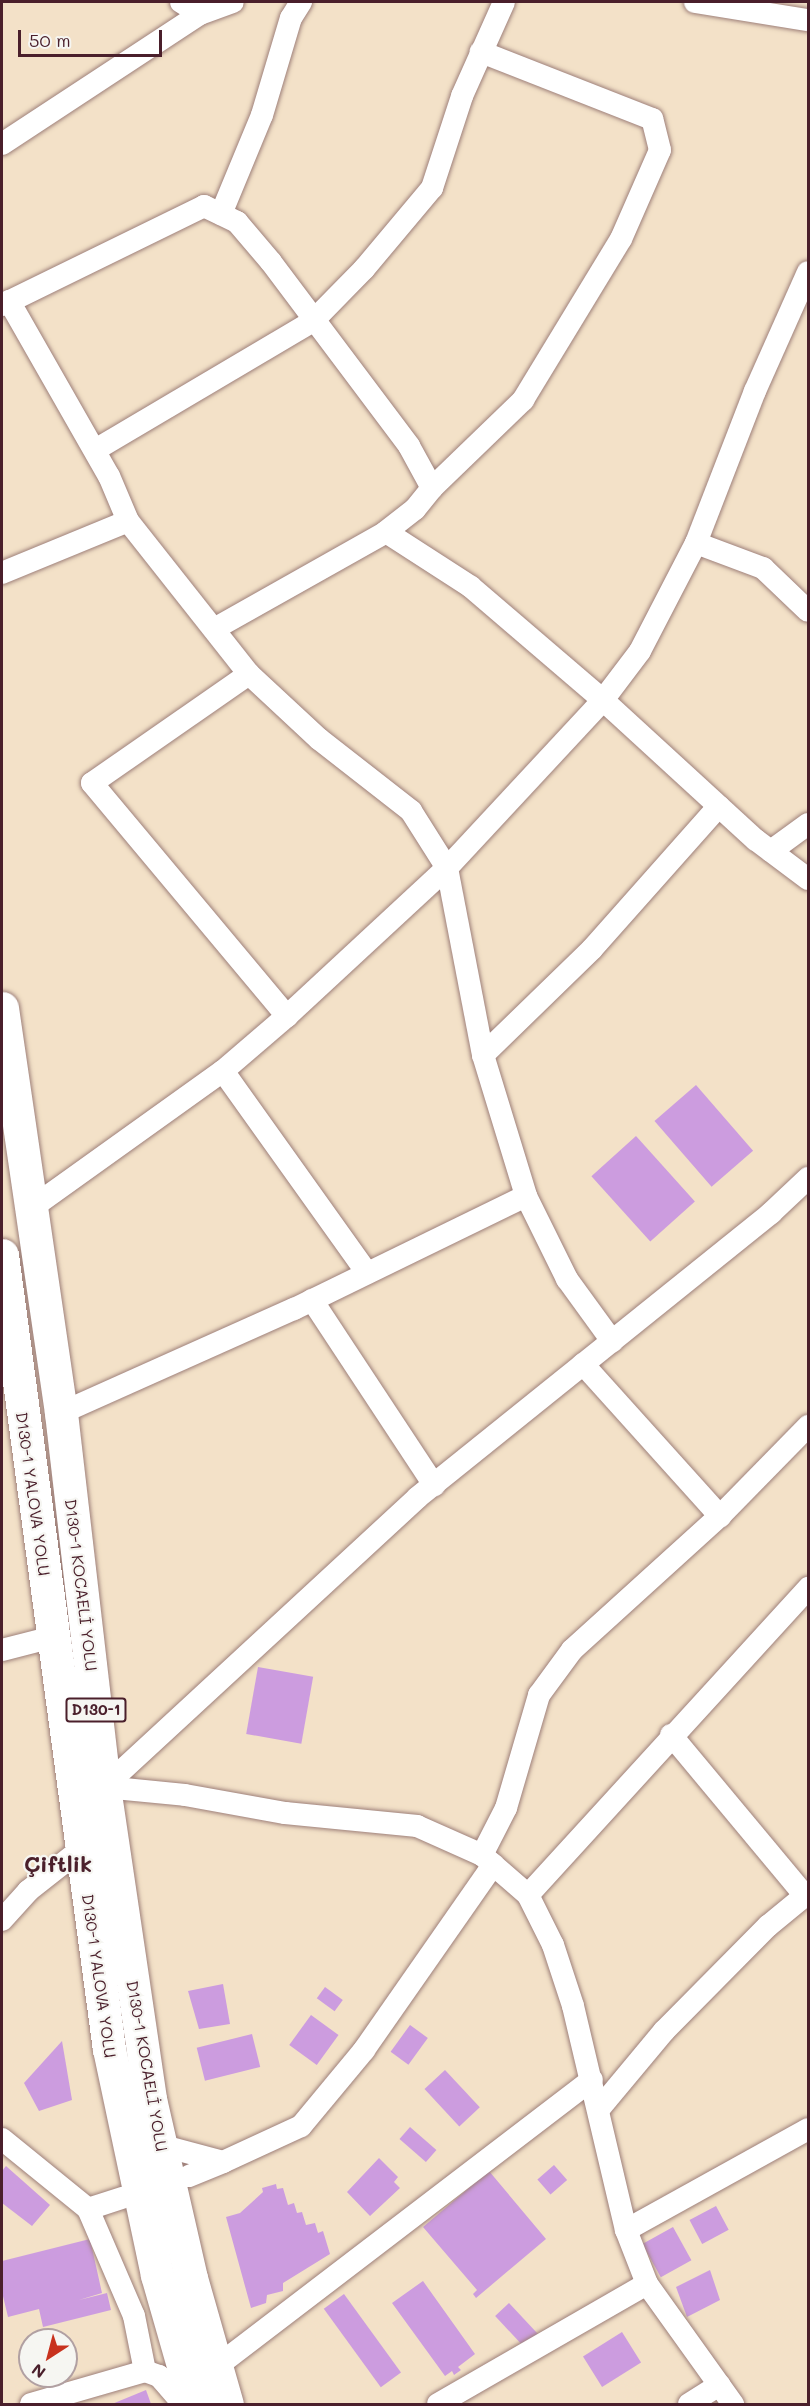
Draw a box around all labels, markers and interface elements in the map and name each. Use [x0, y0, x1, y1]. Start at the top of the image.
scale bar [21, 18, 165, 56]
text: 50 m [29, 28, 71, 52]
street label: D130-1 YALOVA YOLU [12, 1411, 54, 1577]
street label: D130-1 KOCAELİ YOLU [61, 1498, 101, 1672]
road number: D130-1 [64, 1698, 128, 1722]
district label: Çiftlik [24, 1851, 92, 1877]
street label: D130-1 YALOVA YOLU [78, 1893, 120, 2059]
street label: D130-1 KOCAELİ YOLU [123, 1979, 171, 2153]
north arrow [18, 2328, 78, 2388]
text: N [27, 2359, 49, 2383]

